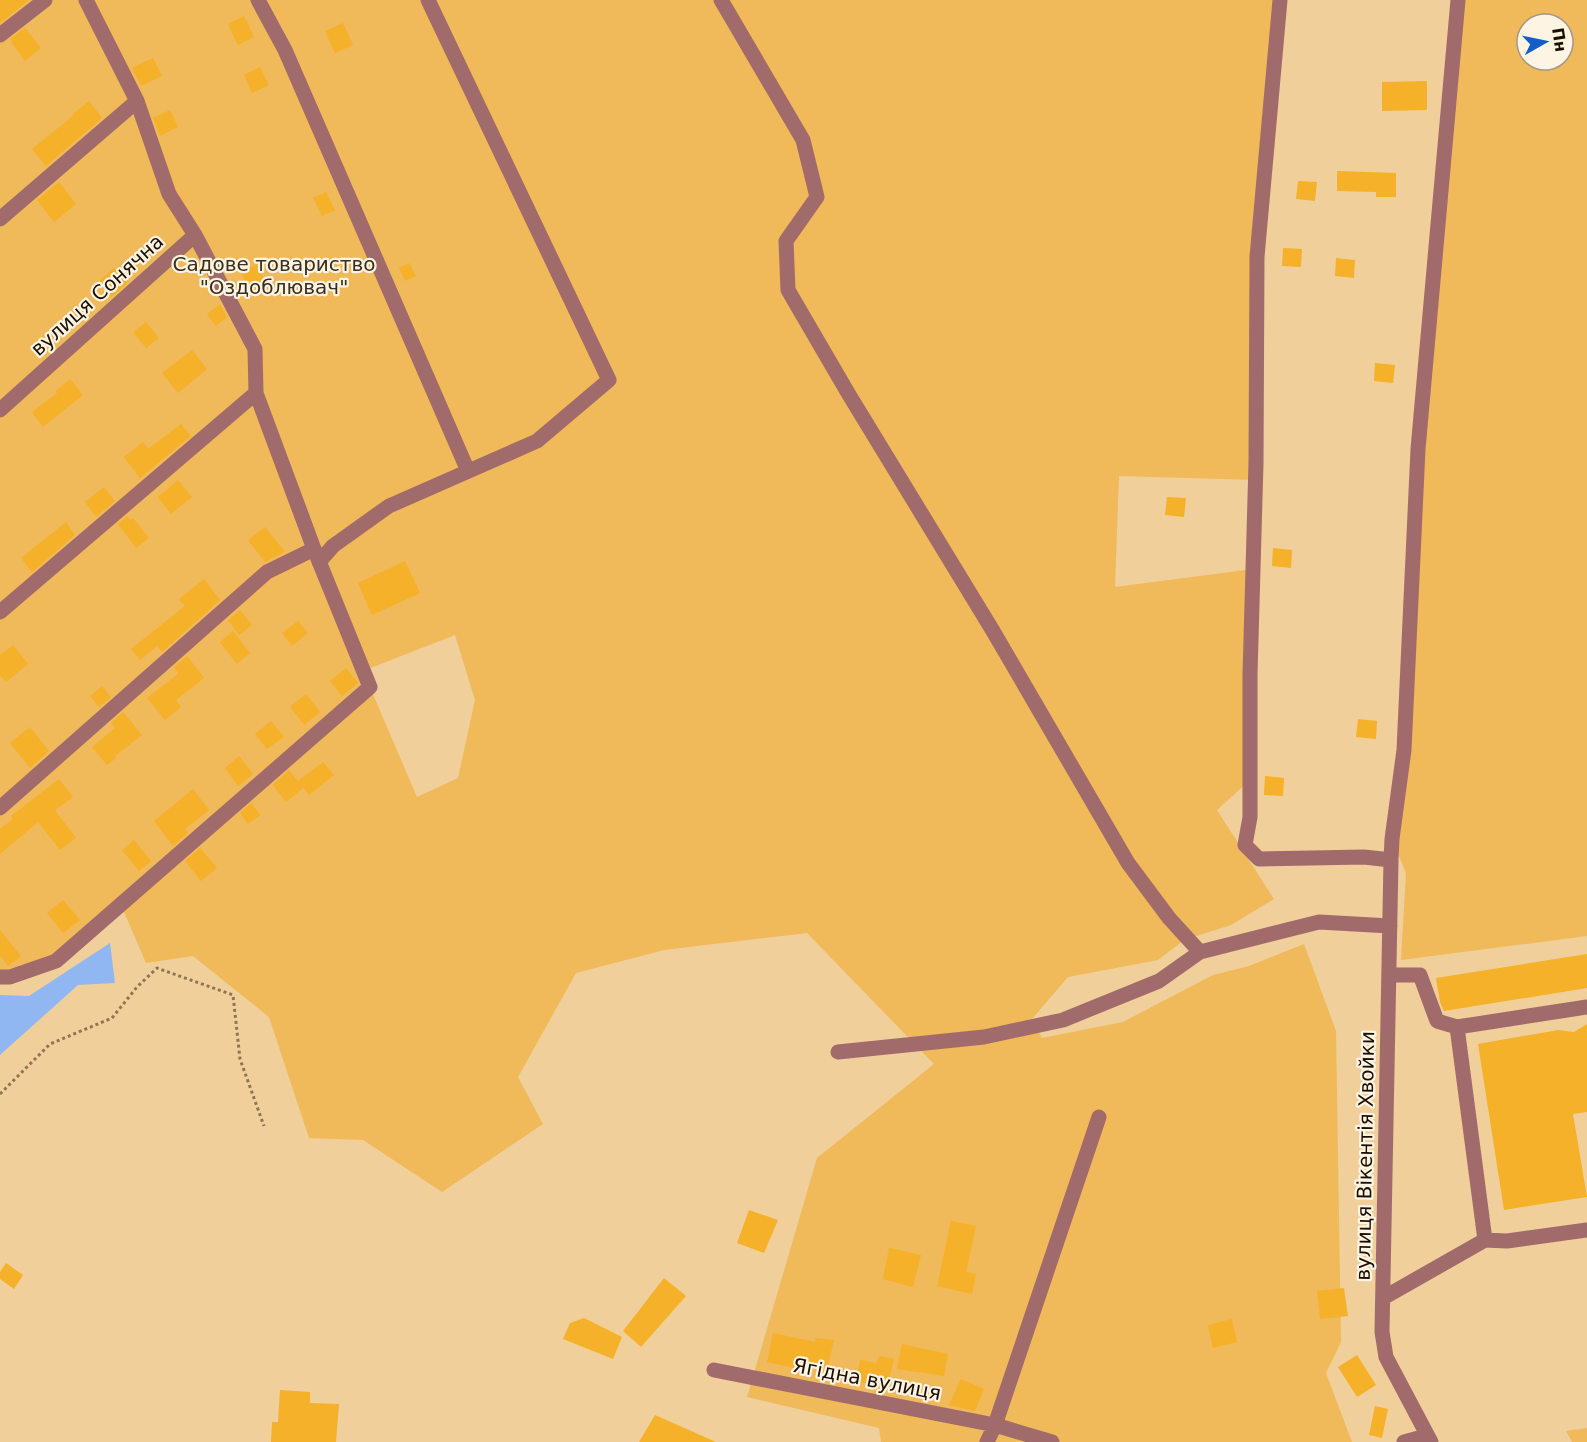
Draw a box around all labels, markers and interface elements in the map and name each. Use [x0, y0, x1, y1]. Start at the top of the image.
north arrow [1515, 12, 1575, 72]
text: Пн [1548, 26, 1571, 53]
street label: вулиця Сонячна [26, 229, 168, 361]
park label: Садове товариство "Оздоблювач" [172, 252, 376, 299]
street label: вулиця Вікентія Хвойки [1351, 1031, 1379, 1281]
street label: Ягідна вулиця [791, 1353, 943, 1405]

